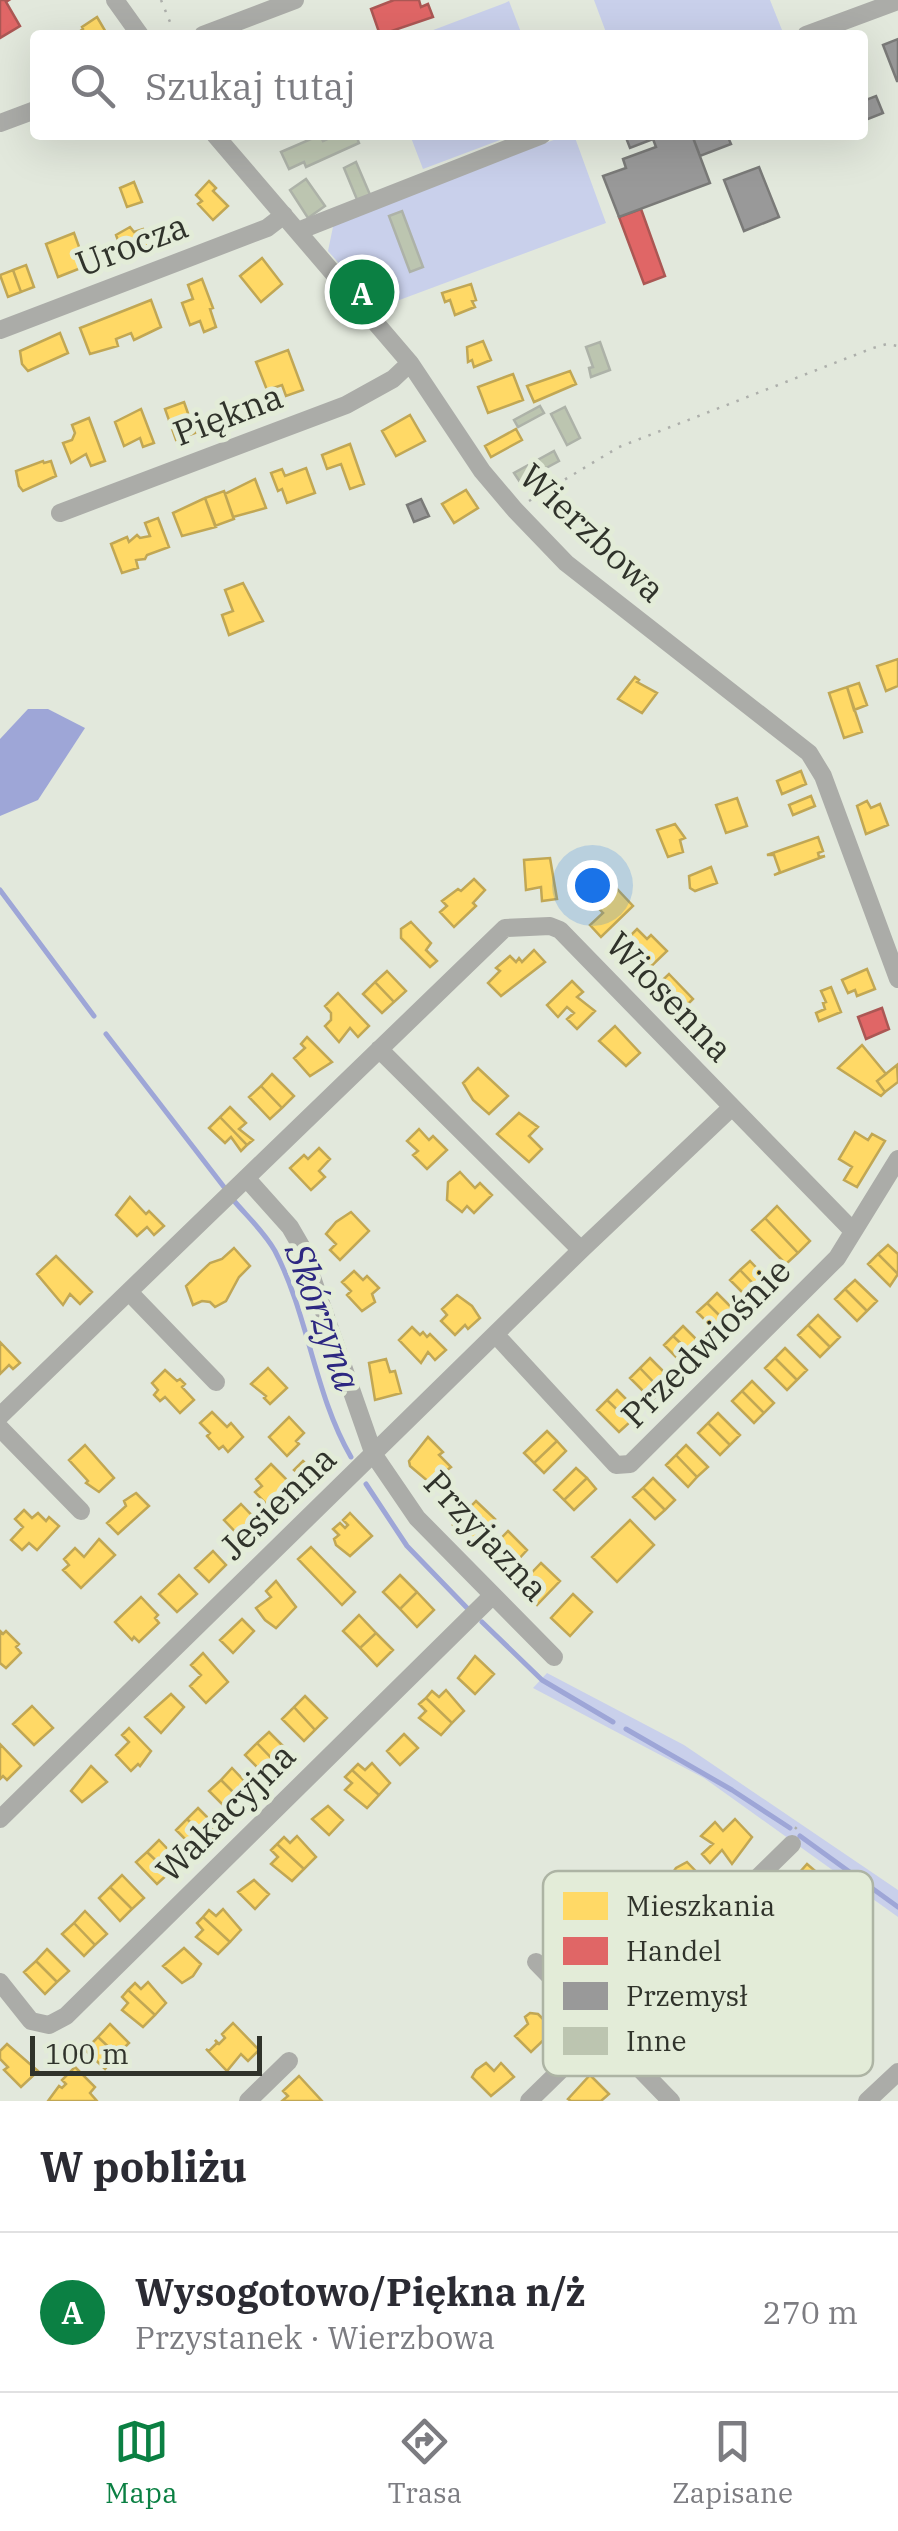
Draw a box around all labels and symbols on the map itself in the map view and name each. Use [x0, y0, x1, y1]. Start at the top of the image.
street label: Urocza [69, 202, 194, 286]
pin: A [330, 254, 394, 330]
street label: Piękna [166, 372, 289, 456]
street label: Wierzbowa [510, 453, 675, 612]
your location [567, 860, 618, 911]
street label: Wiosenna [596, 921, 743, 1071]
water label: Skórzyna [275, 1235, 374, 1397]
street label: Przedwiośnie [611, 1248, 800, 1437]
street label: Jesienna [209, 1435, 345, 1569]
street label: Przyjazna [415, 1460, 559, 1610]
street label: Wakacyjna [146, 1733, 305, 1892]
legend [543, 1871, 873, 2076]
text: Mieszkania [626, 1887, 775, 1924]
text: Handel [626, 1932, 722, 1969]
text: Przemysł [626, 1977, 748, 2014]
text: Inne [626, 2022, 686, 2059]
scale bar [30, 2031, 262, 2076]

